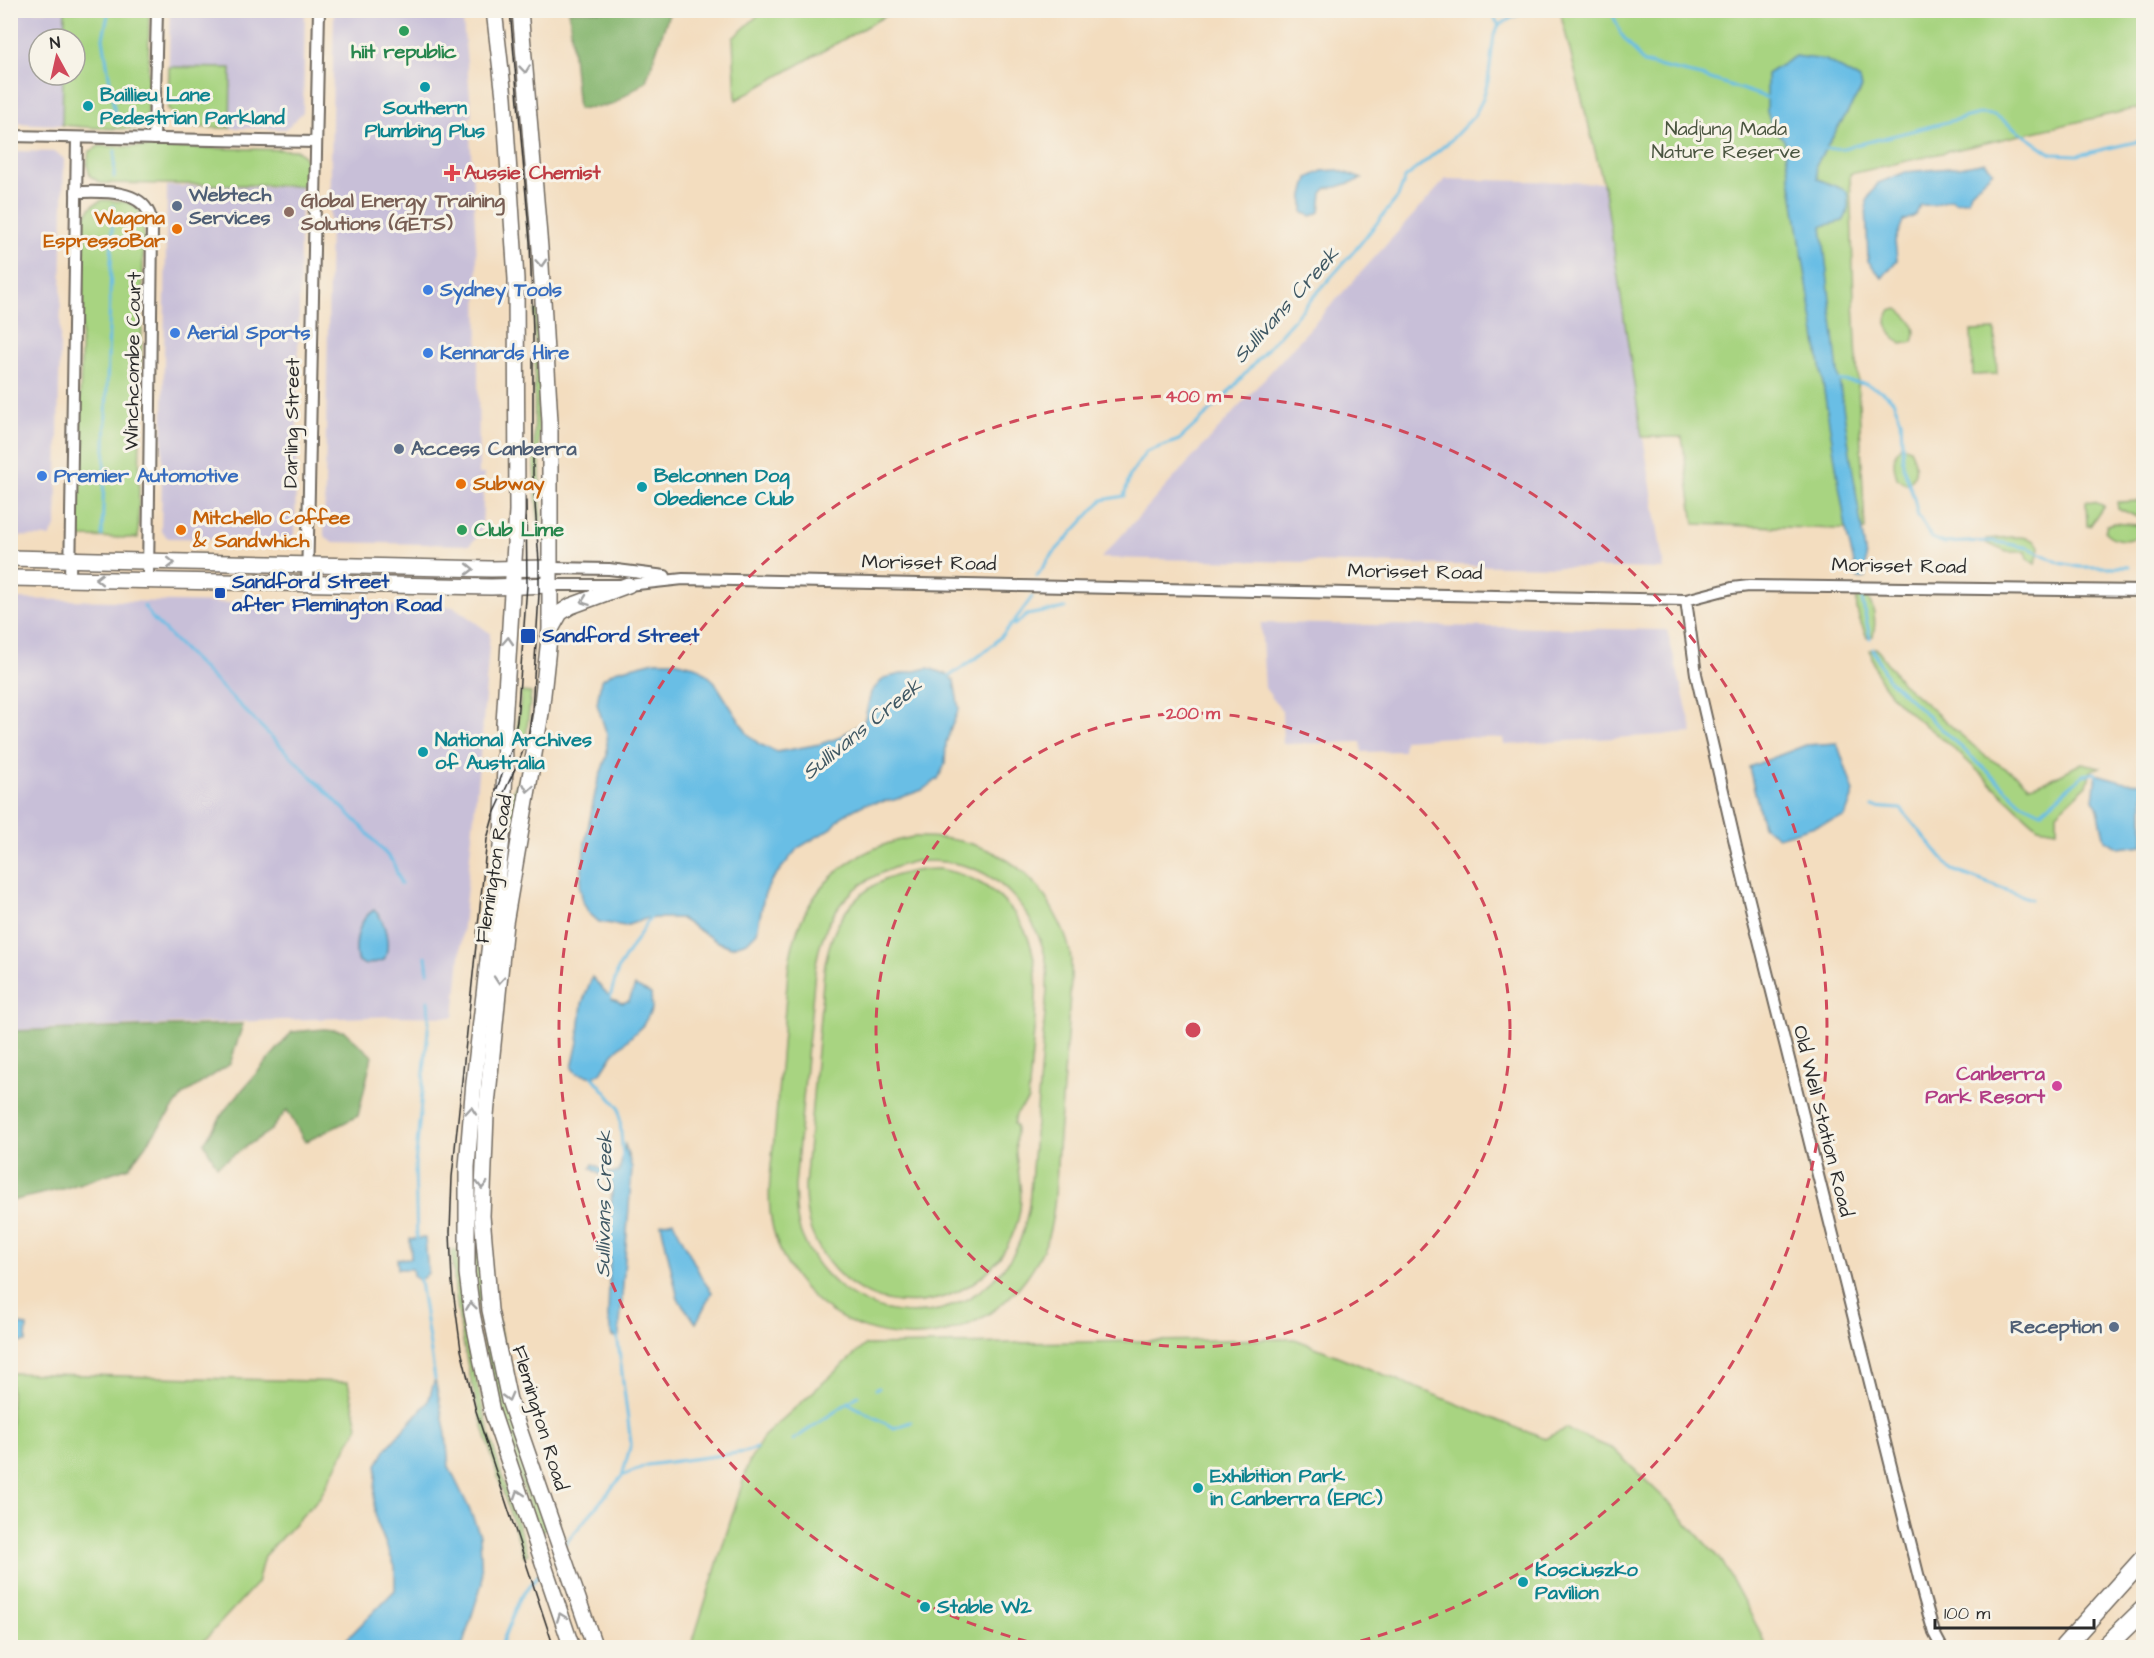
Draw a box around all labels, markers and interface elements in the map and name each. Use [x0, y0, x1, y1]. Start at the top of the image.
marker: hiit republic [397, 24, 411, 38]
north arrow [27, 27, 87, 87]
text: N [49, 32, 62, 55]
place label: hiit republic [351, 38, 457, 66]
one-way arrow [518, 64, 531, 73]
marker: Southern Plumbing Plus [418, 80, 432, 94]
place label: Baillieu Lane Pedestrian Parkland [100, 81, 286, 132]
place label: Southern Plumbing Plus [365, 94, 485, 146]
marker: Baillieu Lane Pedestrian Parkland [81, 99, 95, 113]
park label: Nadjung Mada Nature Reserve [1652, 115, 1801, 166]
place label: Aussie Chemist [464, 159, 601, 187]
marker: Aussie Chemist [445, 166, 459, 180]
place label: Webtech Services [188, 181, 272, 232]
place label: Global Energy Training Solutions (GETS) [300, 187, 506, 238]
marker: Webtech Services [170, 199, 184, 213]
place label: Wagona EspressoBar [43, 204, 166, 255]
marker: Global Energy Training Solutions (GETS) [282, 205, 296, 219]
marker: Wagona EspressoBar [170, 222, 184, 236]
water label: Sullivans Creek [1226, 240, 1347, 369]
one-way arrow [535, 259, 548, 268]
street label: Winchcombe Court [117, 271, 149, 451]
place label: Sydney Tools [439, 276, 562, 305]
marker: Sydney Tools [421, 283, 435, 297]
place label: Aerial Sports [187, 319, 310, 347]
marker: Aerial Sports [168, 326, 182, 340]
place label: Kennards Hire [440, 339, 570, 367]
marker: Kennards Hire [421, 346, 435, 360]
street label: Darling Street [277, 358, 308, 488]
text: 400 m [1165, 384, 1222, 409]
place label: Access Canberra [411, 435, 577, 463]
marker: Access Canberra [392, 442, 406, 456]
place label: Premier Automotive [54, 462, 239, 490]
place label: Belconnen Dog Obedience Club [654, 462, 794, 513]
marker: Premier Automotive [35, 469, 49, 483]
place label: Subway [472, 470, 545, 499]
marker: Subway [454, 477, 468, 491]
marker: Belconnen Dog Obedience Club [635, 480, 649, 494]
place label: Mitchello Coffee & Sandwhich [192, 504, 351, 555]
place label: Club Lime [474, 516, 564, 544]
marker: Mitchello Coffee & Sandwhich [174, 523, 188, 537]
marker: Club Lime [455, 523, 469, 537]
street label: Morisset Road [861, 548, 997, 578]
street label: Morisset Road [1831, 551, 1967, 581]
one-way arrow [167, 556, 176, 569]
street label: Morisset Road [1347, 557, 1483, 587]
one-way arrow [465, 563, 474, 575]
place label: Sandford Street after Flemington Road [231, 568, 443, 620]
one-way arrow [94, 573, 103, 586]
marker: Sandford Street after Flemington Road [213, 586, 227, 600]
one-way arrow [580, 593, 591, 606]
place label: Sandford Street [541, 622, 700, 650]
marker: Sandford Street [519, 627, 537, 645]
one-way arrow [502, 636, 515, 645]
water label: Sullivans Creek [796, 671, 929, 787]
text: 200 m [1165, 701, 1221, 726]
place label: National Archives of Australia [435, 726, 592, 777]
marker: National Archives of Australia [416, 745, 430, 759]
one-way arrow [522, 782, 535, 792]
street label: Flemington Road [468, 793, 521, 945]
one-way arrow [493, 976, 506, 985]
centre of rings [1183, 1020, 1203, 1040]
street label: Old Well Station Road [1786, 1022, 1860, 1220]
place label: Canberra Park Resort [1925, 1060, 2046, 1111]
marker: Canberra Park Resort [2050, 1079, 2064, 1093]
one-way arrow [465, 1107, 478, 1116]
water label: Sullivans Creek [588, 1129, 620, 1278]
one-way arrow [476, 1180, 488, 1189]
one-way arrow [465, 1301, 478, 1311]
place label: Reception [2010, 1313, 2102, 1341]
marker: Reception [2107, 1320, 2121, 1334]
street label: Flemington Road [504, 1342, 575, 1494]
one-way arrow [501, 1392, 514, 1402]
place label: Exhibition Park in Canberra (EPIC) [1210, 1462, 1382, 1513]
marker: Exhibition Park in Canberra (EPIC) [1191, 1481, 1205, 1495]
one-way arrow [514, 1490, 527, 1500]
place label: Kosciuszko Pavilion [1535, 1556, 1638, 1607]
marker: Kosciuszko Pavilion [1516, 1575, 1530, 1589]
scale bar [1935, 1592, 2094, 1630]
place label: Stable W2 [936, 1593, 1032, 1621]
marker: Stable W2 [918, 1600, 932, 1614]
text: 100 m [1944, 1601, 1990, 1626]
one-way arrow [556, 1612, 569, 1623]

